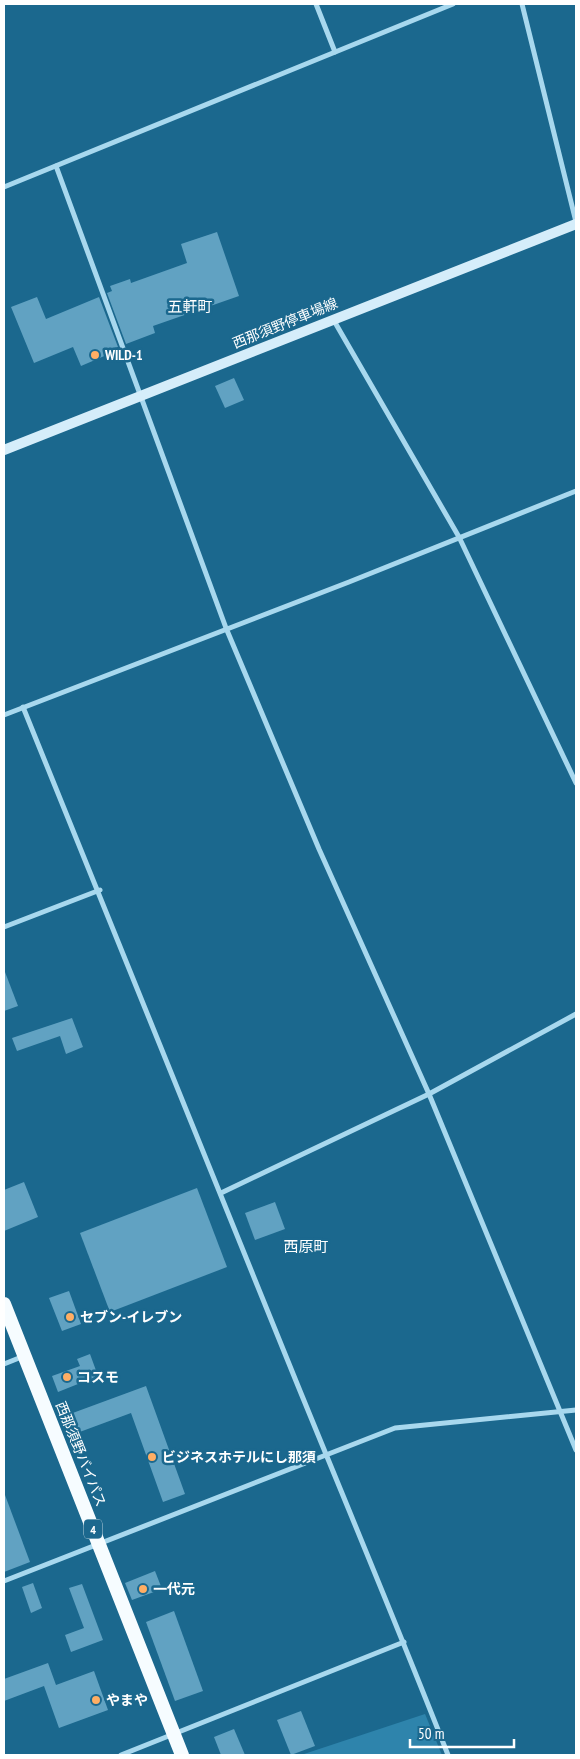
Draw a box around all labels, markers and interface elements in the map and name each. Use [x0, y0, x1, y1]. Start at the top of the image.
street label: 西那須野停車場線 [230, 294, 340, 352]
district label: 五軒町 [167, 297, 213, 316]
place label: WILD-1 [104, 346, 143, 364]
marker: WILD-1 [89, 349, 101, 361]
district label: 西原町 [283, 1237, 329, 1256]
place label: セブン-イレブン [80, 1308, 182, 1326]
marker: セブン-イレブン [64, 1311, 76, 1323]
place label: コスモ [77, 1368, 119, 1386]
marker: コスモ [61, 1371, 73, 1383]
street label: 西那須野バイパス [52, 1399, 110, 1509]
place label: ビジネスホテルにし那須 [162, 1448, 316, 1466]
marker: ビジネスホテルにし那須 [146, 1451, 158, 1463]
road number: 4 [84, 1520, 102, 1538]
place label: 一代元 [153, 1580, 195, 1598]
marker: 一代元 [137, 1583, 149, 1595]
place label: やまや [106, 1691, 148, 1709]
marker: やまや [90, 1694, 102, 1706]
scale bar [410, 1716, 514, 1748]
text: 50 m [418, 1724, 444, 1743]

